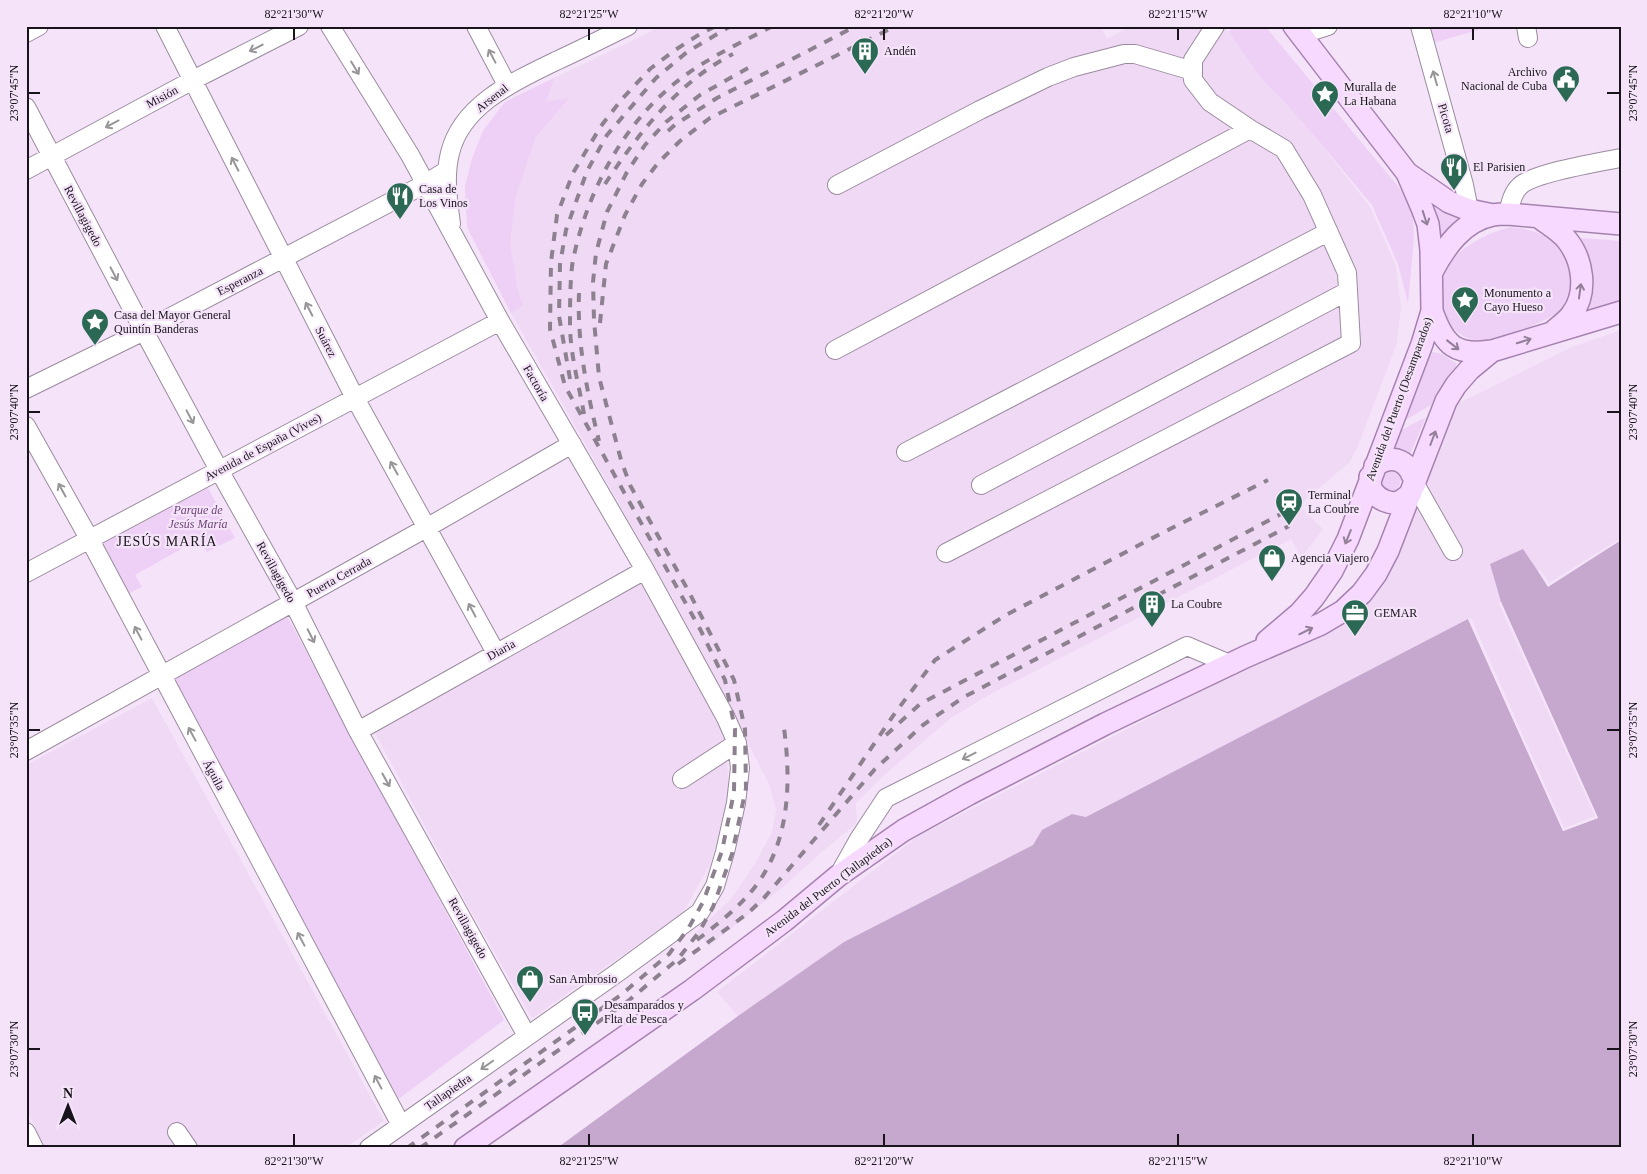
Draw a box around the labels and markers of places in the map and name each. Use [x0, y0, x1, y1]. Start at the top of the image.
building icon: Andén [850, 36, 880, 75]
place label: Andén [884, 44, 916, 58]
public building icon: Archivo Nacional de Cuba [1551, 64, 1581, 103]
place label: Archivo Nacional de Cuba [1461, 65, 1548, 93]
place icon: Muralla de La Habana [1310, 79, 1340, 118]
place label: Muralla de La Habana [1344, 80, 1397, 108]
restaurant icon: El Parisien [1439, 152, 1469, 191]
place label: El Parisien [1473, 160, 1525, 174]
restaurant icon: Casa de Los Vinos [385, 181, 415, 220]
place label: Casa de Los Vinos [419, 182, 468, 210]
place icon: Monumento a Cayo Hueso [1450, 285, 1480, 324]
place label: Monumento a Cayo Hueso [1484, 286, 1552, 314]
place icon: Casa del Mayor General Quintín Banderas [80, 307, 110, 346]
place label: Casa del Mayor General Quintín Banderas [114, 308, 232, 336]
station icon: Terminal La Coubre [1274, 487, 1304, 526]
place label: Terminal La Coubre [1308, 488, 1359, 516]
shop icon: Agencia Viajero [1257, 543, 1287, 582]
place label: Agencia Viajero [1291, 551, 1369, 565]
building icon: La Coubre [1137, 589, 1167, 628]
place label: La Coubre [1171, 597, 1222, 611]
office icon: GEMAR [1340, 598, 1370, 637]
place label: GEMAR [1374, 606, 1417, 620]
shop icon: San Ambrosio [515, 964, 545, 1003]
place label: San Ambrosio [549, 972, 617, 986]
bus stop icon: Desamparados y Flta de Pesca [570, 997, 600, 1036]
place label: Desamparados y Flta de Pesca [604, 998, 684, 1026]

